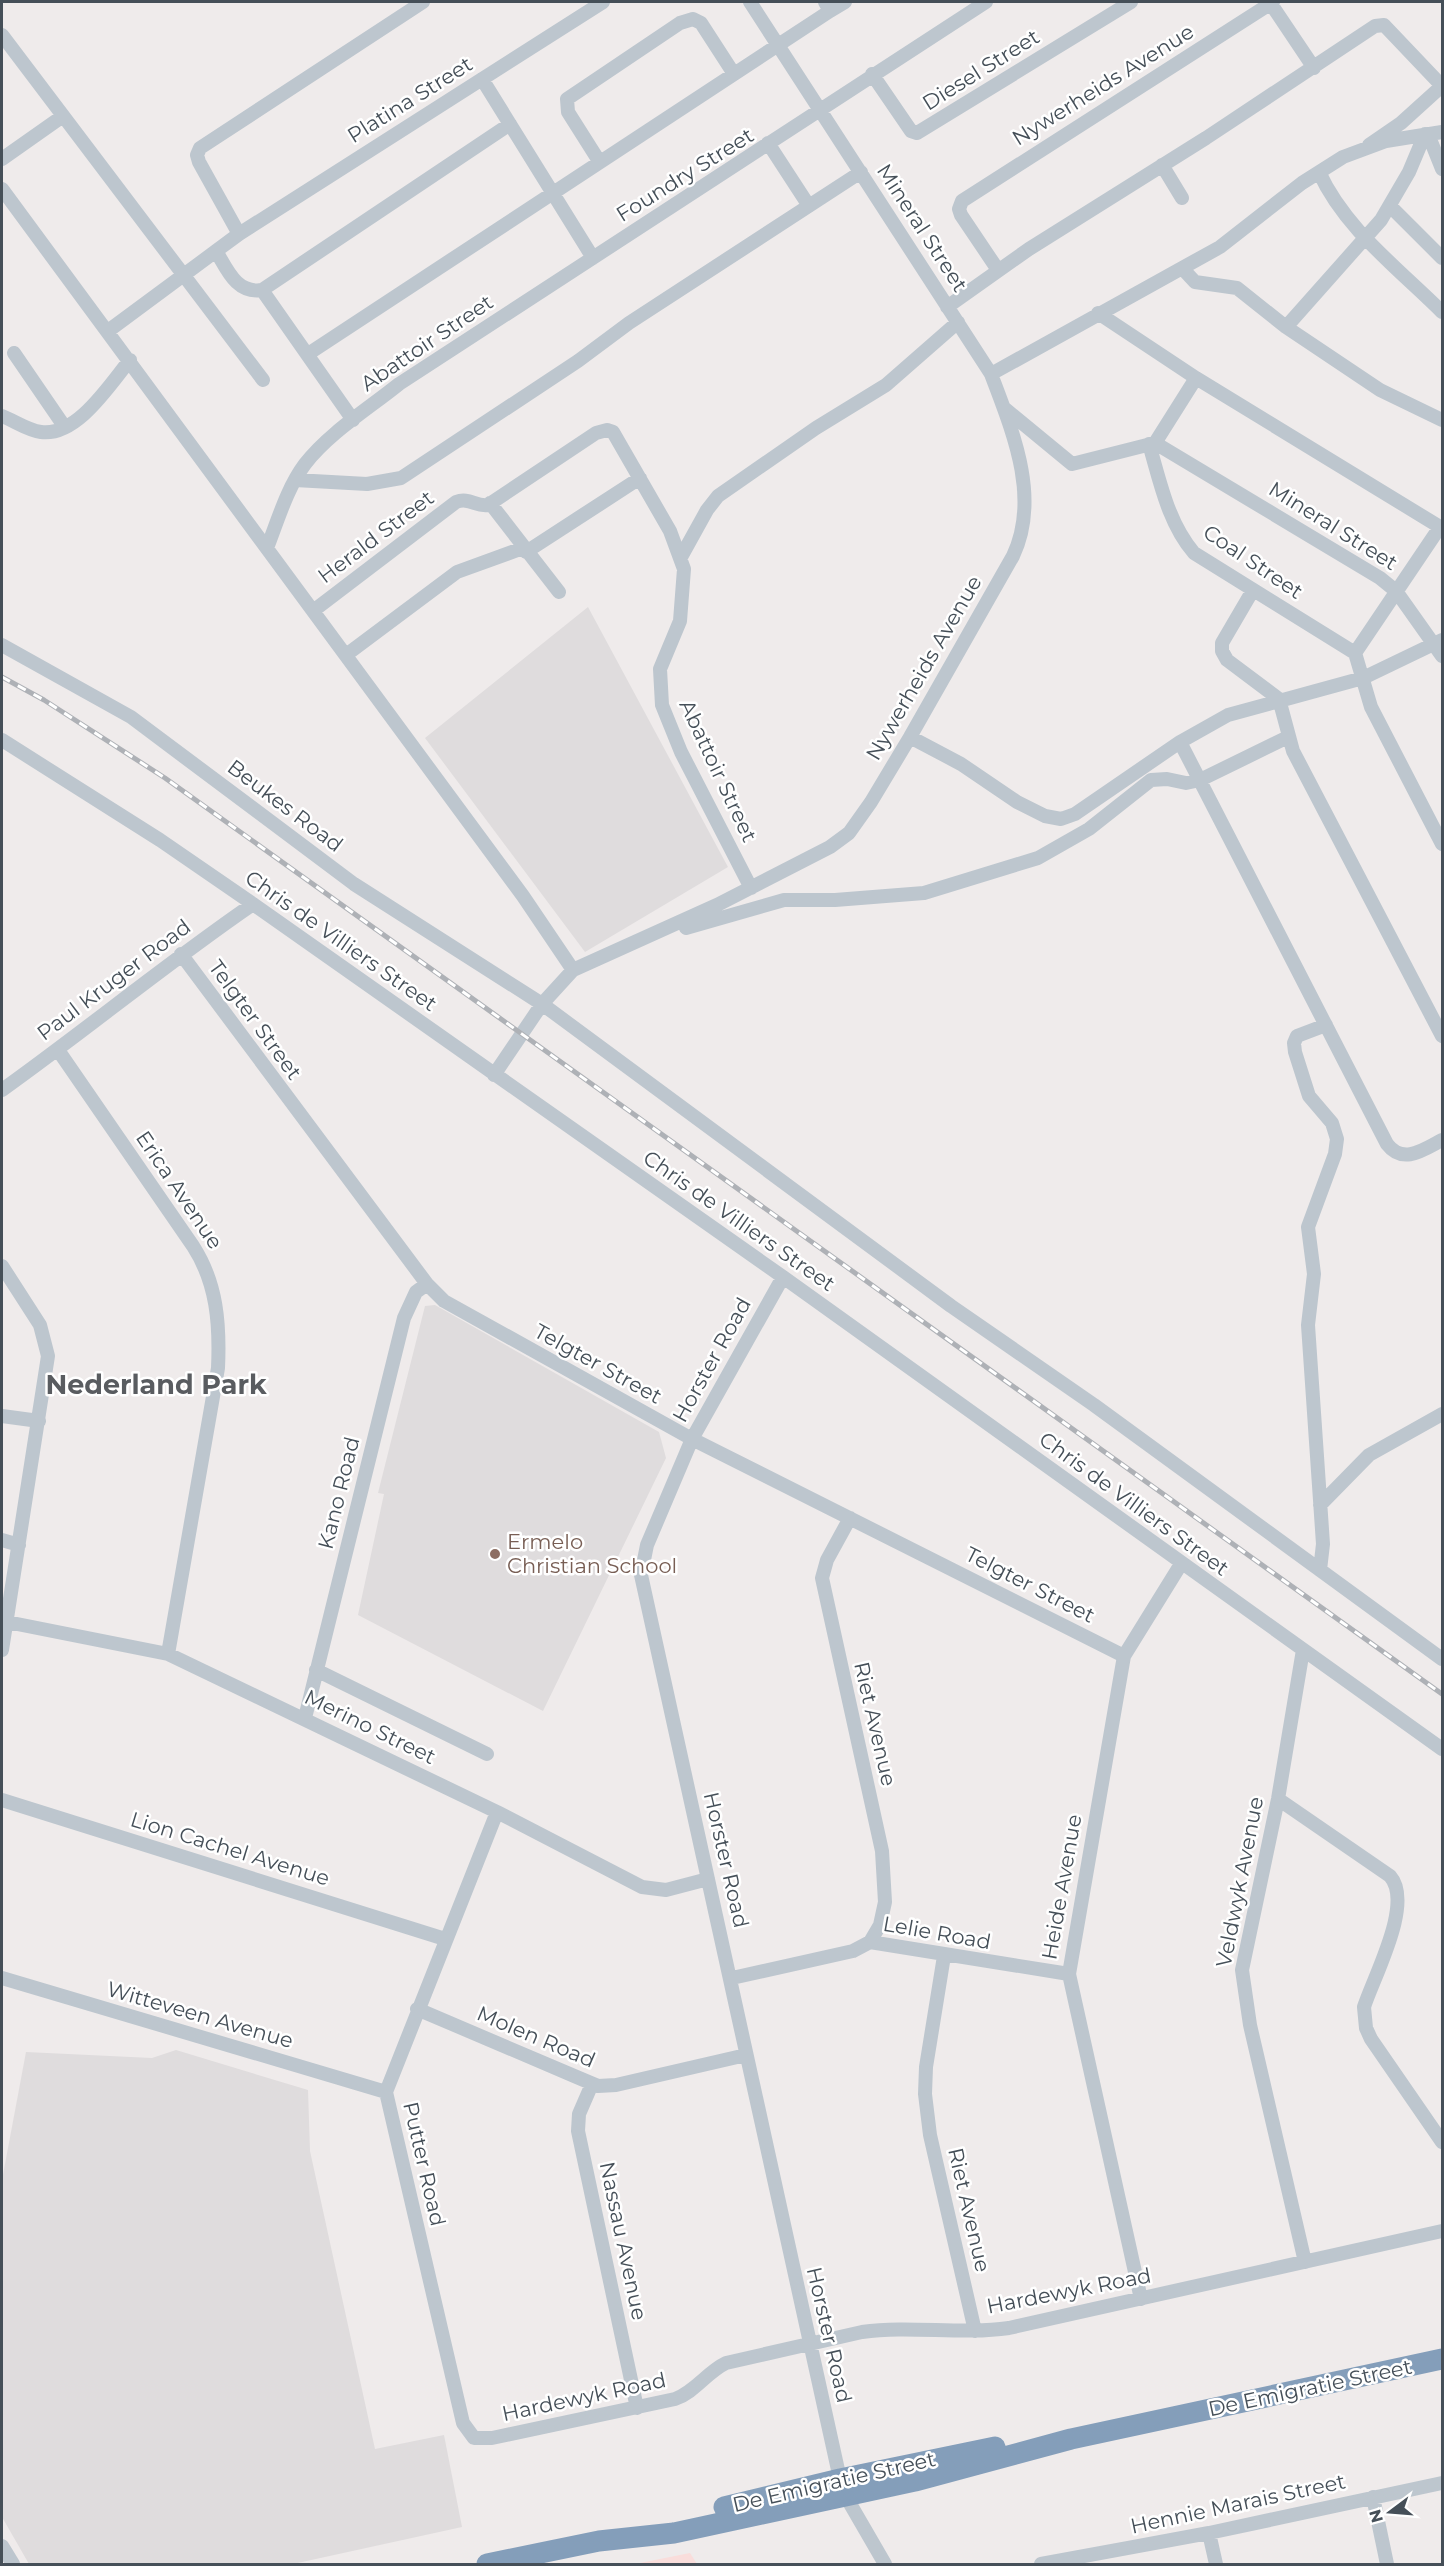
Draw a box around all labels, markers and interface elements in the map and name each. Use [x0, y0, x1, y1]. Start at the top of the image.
street label: Nywerheids Avenue [1007, 19, 1198, 151]
street label: Diesel Street [918, 24, 1044, 115]
street label: Platina Street [343, 51, 477, 148]
street label: Foundry Street [611, 122, 758, 227]
street label: Mineral Street [872, 159, 973, 296]
street label: Abattoir Street [356, 289, 498, 396]
street label: Mineral Street [1264, 476, 1402, 575]
street label: Herald Street [313, 485, 439, 588]
street label: Coal Street [1199, 519, 1308, 604]
street label: Nywerheids Avenue [860, 571, 987, 765]
street label: Abattoir Street [675, 696, 762, 846]
street label: Beukes Road [223, 754, 348, 857]
street label: Chris de Villiers Street [241, 865, 442, 1016]
street label: Paul Kruger Road [32, 914, 195, 1045]
street label: Telgter Street [204, 955, 307, 1084]
street label: Erica Avenue [131, 1126, 228, 1253]
street label: Chris de Villiers Street [639, 1145, 840, 1296]
street label: Horster Road [667, 1293, 756, 1426]
street label: Telgter Street [530, 1318, 666, 1409]
district label: Nederland Park [45, 1368, 267, 1401]
street label: Chris de Villiers Street [1035, 1426, 1234, 1581]
street label: Kano Road [312, 1434, 365, 1552]
place label: Ermelo Christian School [507, 1529, 677, 1578]
street label: Telgter Street [961, 1541, 1099, 1628]
marker: Ermelo Christian School [488, 1547, 502, 1561]
street label: Riet Avenue [849, 1659, 902, 1788]
street label: Merino Street [300, 1684, 440, 1769]
street label: Horster Road [699, 1790, 754, 1930]
street label: Veldwyk Avenue [1211, 1795, 1268, 1969]
street label: Lion Cachel Avenue [128, 1806, 333, 1891]
street label: Heide Avenue [1036, 1812, 1087, 1962]
street label: Lelie Road [881, 1911, 993, 1954]
street label: Witteveen Avenue [104, 1976, 296, 2053]
street label: Molen Road [473, 2000, 599, 2073]
street label: Putter Road [398, 2099, 451, 2229]
street label: Riet Avenue [943, 2145, 996, 2274]
street label: Nassau Avenue [595, 2159, 652, 2322]
street label: Hardewyk Road [985, 2262, 1153, 2319]
street label: Horster Road [802, 2265, 857, 2405]
street label: De Emigratie Street [1206, 2354, 1414, 2421]
street label: Hardewyk Road [500, 2367, 668, 2426]
street label: De Emigratie Street [730, 2446, 938, 2517]
street label: Hennie Marais Street [1128, 2468, 1348, 2539]
north arrow [1360, 2482, 1420, 2542]
text: N [1365, 2507, 1387, 2525]

